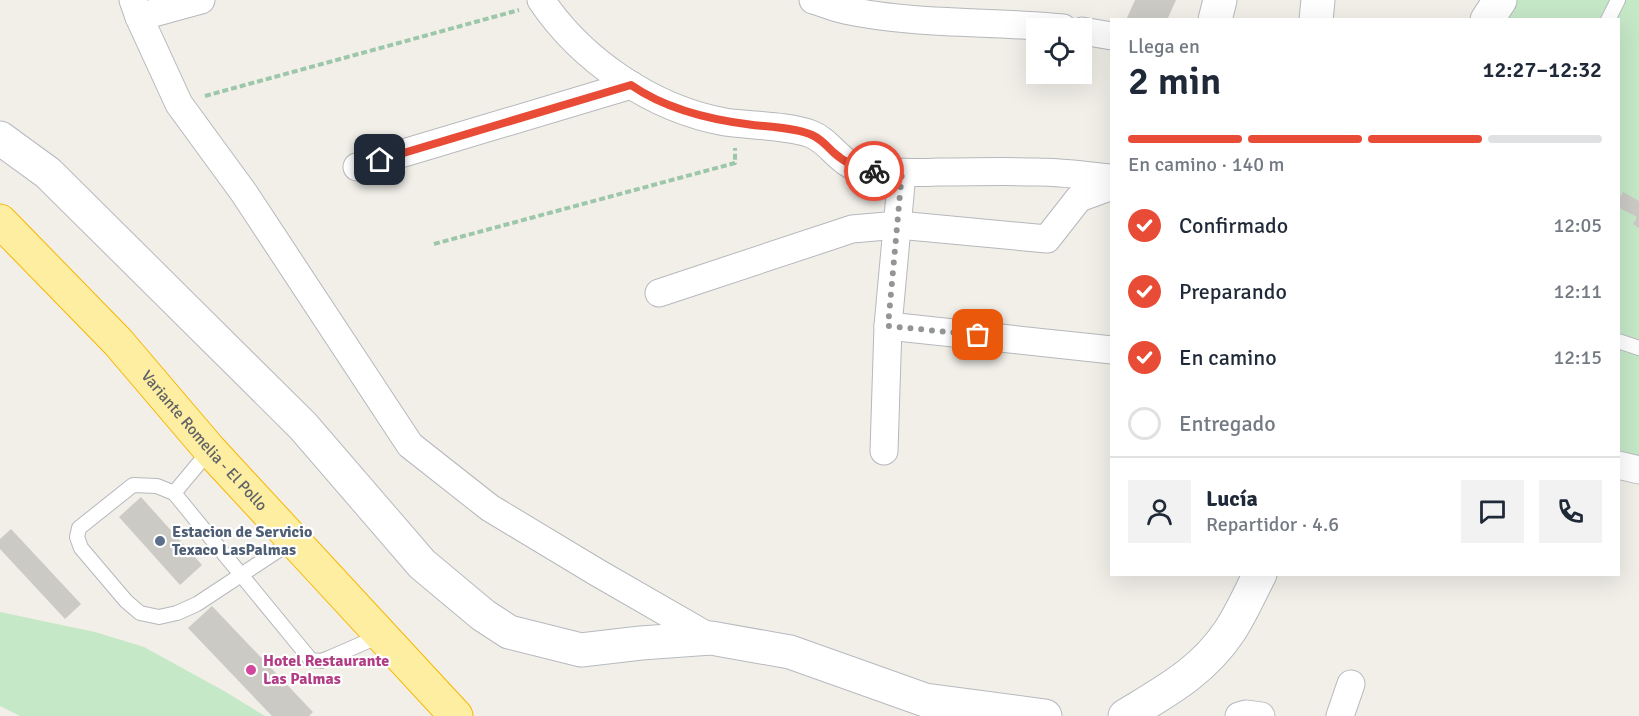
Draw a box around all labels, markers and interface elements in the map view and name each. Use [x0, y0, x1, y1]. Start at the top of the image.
map controls [1026, 18, 1092, 84]
button: locate [1026, 18, 1092, 84]
text: Llega en [1128, 34, 1200, 59]
text: 12:27–12:32 [1483, 56, 1602, 83]
text: 2 min [1128, 57, 1221, 105]
pin [354, 134, 405, 185]
courier [844, 141, 904, 201]
icon: home [363, 143, 396, 176]
text: En camino · 140 m [1128, 152, 1285, 177]
icon: bike [858, 155, 891, 188]
icon: check [1128, 209, 1161, 242]
text: Confirmado [1179, 212, 1288, 239]
text: 12:05 [1553, 213, 1602, 238]
icon: check [1128, 275, 1161, 308]
text: Preparando [1179, 278, 1287, 305]
text: 12:11 [1553, 279, 1602, 304]
pin [952, 309, 1003, 360]
icon: bag [961, 318, 994, 351]
icon: check [1128, 341, 1161, 374]
text: En camino [1179, 344, 1277, 371]
text: 12:15 [1553, 345, 1602, 370]
street label: Variante Romelia - El Pollo [137, 366, 271, 515]
text: Entregado [1179, 410, 1276, 437]
button: person [1128, 480, 1191, 543]
button: chat [1461, 480, 1524, 543]
button: phone [1539, 480, 1602, 543]
text: Lucía [1206, 485, 1258, 512]
text: Repartidor · 4.6 [1206, 512, 1339, 537]
place label: Estacion de Servicio Texaco LasPalmas [172, 522, 312, 560]
marker: Estacion de Servicio Texaco LasPalmas [153, 534, 167, 548]
place label: Hotel Restaurante Las Palmas [263, 651, 389, 689]
marker: Hotel Restaurante Las Palmas [244, 663, 258, 677]

